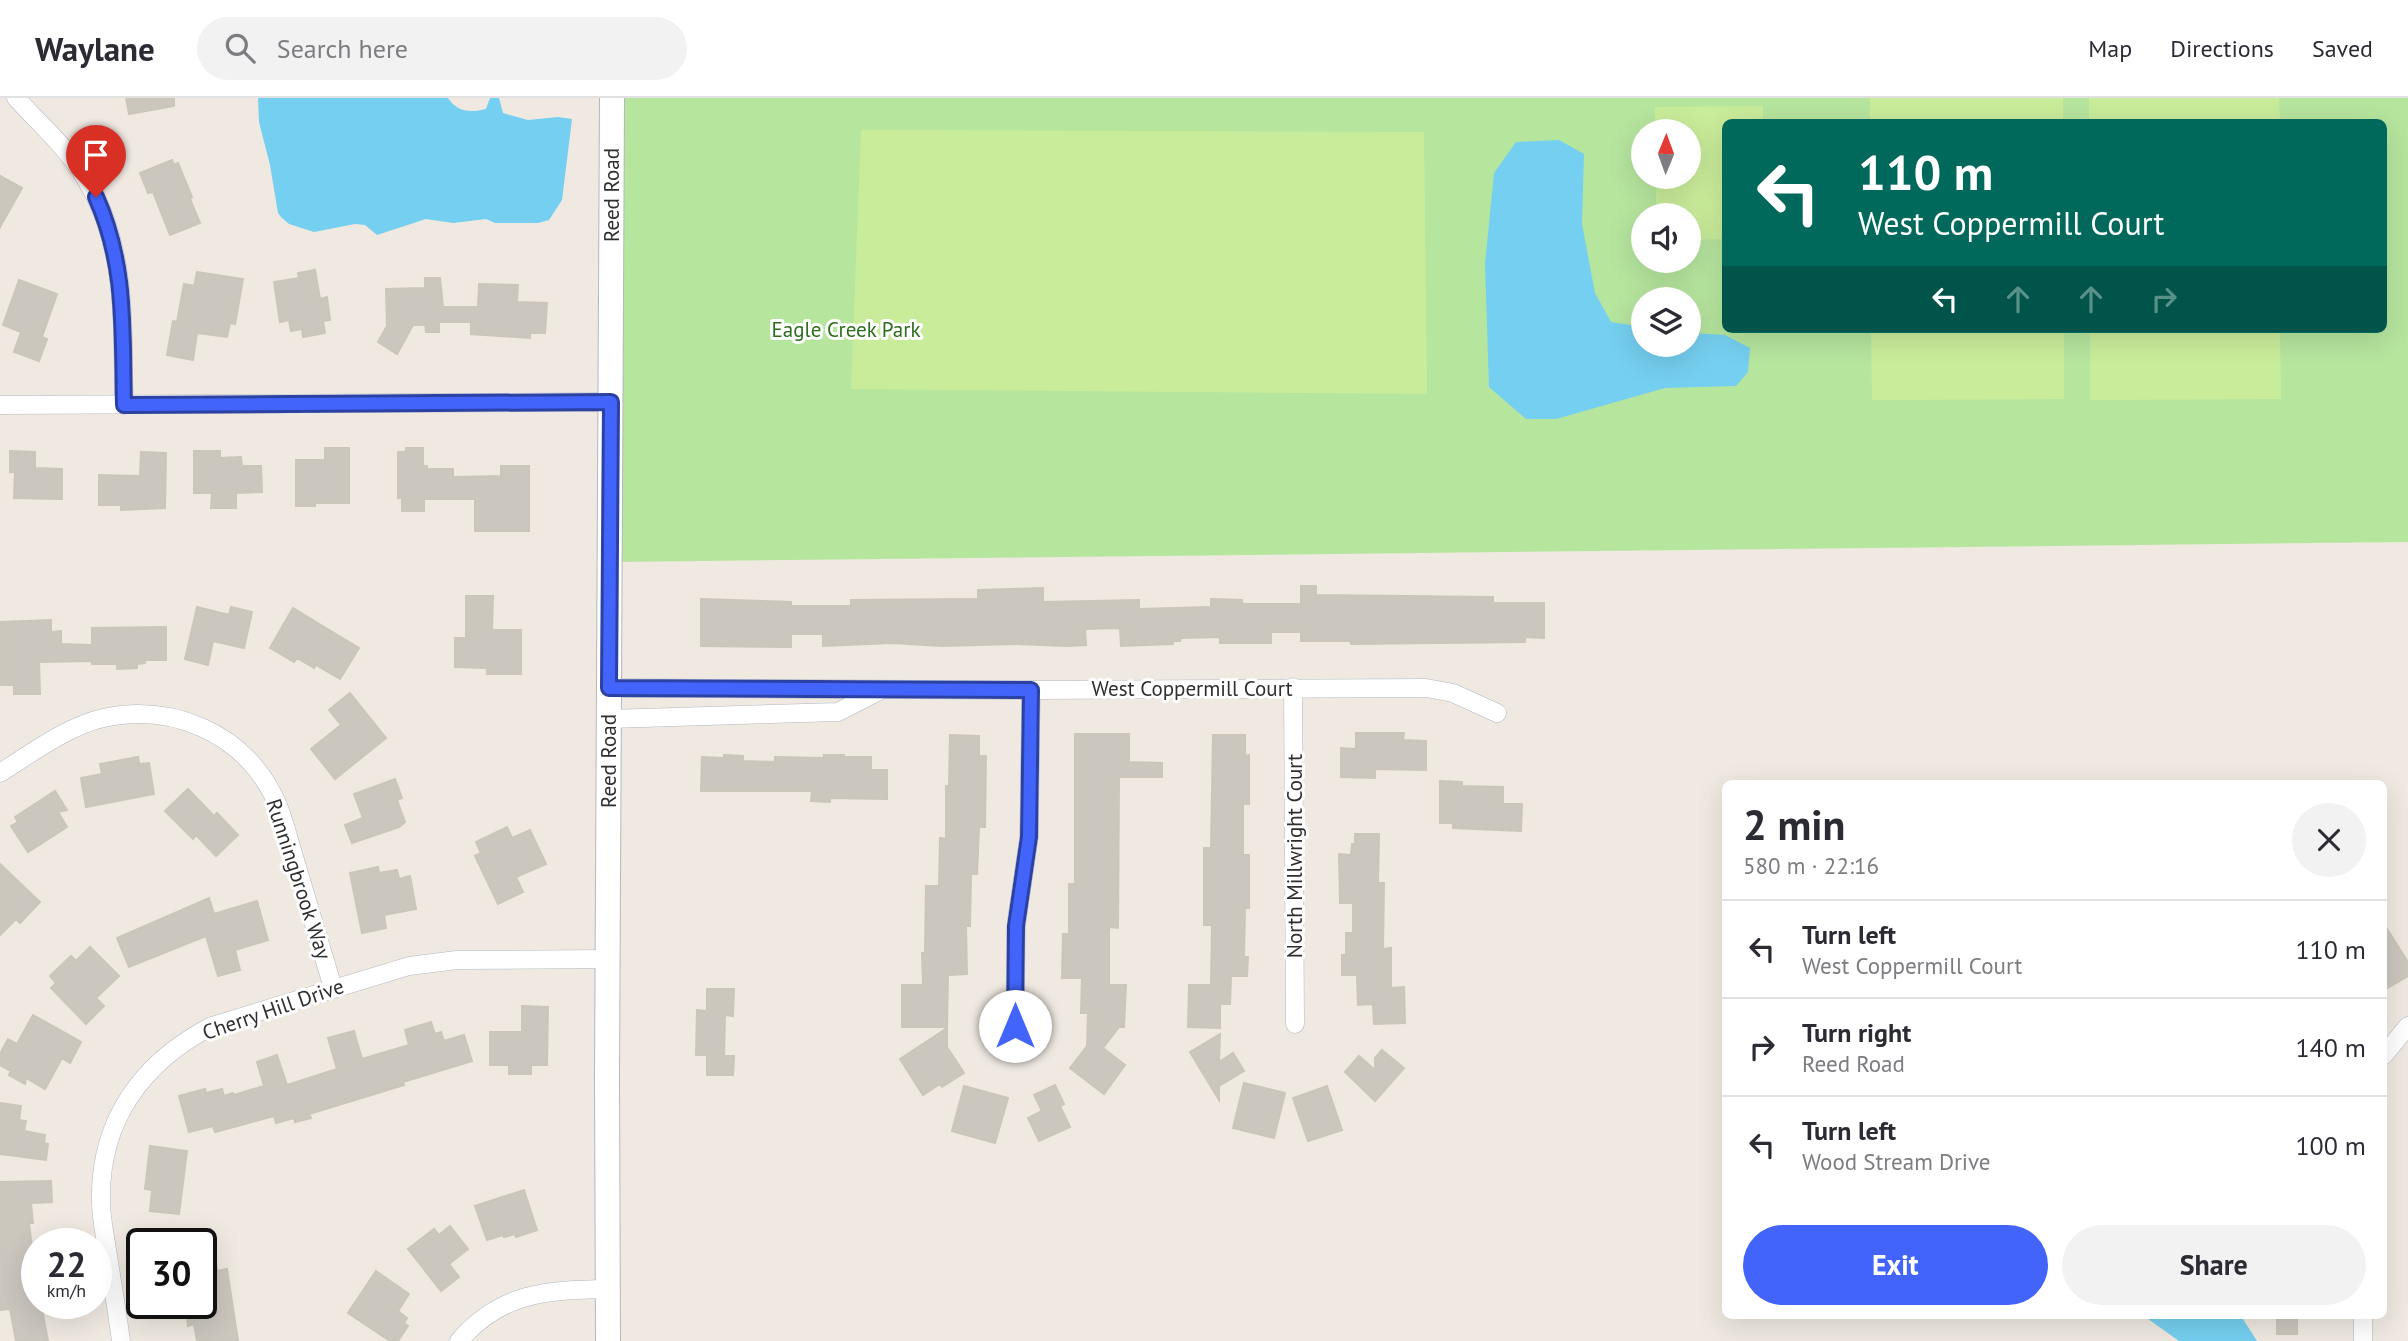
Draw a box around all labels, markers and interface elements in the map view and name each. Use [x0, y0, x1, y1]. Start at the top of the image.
search box [197, 17, 687, 80]
text: Waylane [35, 27, 155, 70]
icon: search [221, 29, 259, 67]
text: Search here [277, 32, 408, 65]
text: Map [2088, 33, 2132, 64]
text: Directions [2170, 33, 2274, 64]
text: Saved [2312, 33, 2373, 64]
north arrow [1631, 119, 1701, 189]
map controls [1631, 119, 1701, 357]
pin [66, 125, 126, 197]
icon: arrive [77, 136, 115, 174]
text: 110 m [1858, 140, 1993, 204]
icon: left [1743, 147, 1834, 238]
street label: Reed Road [598, 148, 625, 242]
text: West Coppermill Court [1858, 202, 2164, 244]
button: sound [1631, 203, 1701, 273]
icon: left [1926, 280, 1964, 318]
icon: ahead [1999, 280, 2037, 318]
icon: ahead [2072, 280, 2110, 318]
icon: right [2145, 280, 2183, 318]
button: layers [1631, 287, 1701, 357]
park label: Eagle Creek Park [772, 316, 920, 343]
street label: West Coppermill Court [1091, 675, 1293, 702]
street label: Reed Road [595, 714, 622, 808]
street label: North Millwright Court [1281, 754, 1308, 958]
street label: Runningbrook Way [260, 795, 338, 963]
text: 2 min [1743, 797, 1845, 852]
button: close [2292, 803, 2366, 877]
text: 580 m · 22:16 [1743, 851, 1879, 880]
text: Turn left [1802, 918, 1896, 951]
icon: left [1743, 930, 1781, 968]
text: 110 m [2295, 933, 2366, 966]
text: West Coppermill Court [1802, 951, 2022, 980]
street label: Cherry Hill Drive [199, 972, 347, 1046]
position arrow [978, 989, 1052, 1063]
text: Turn right [1802, 1016, 1911, 1049]
icon: right [1743, 1028, 1781, 1066]
text: 140 m [2295, 1031, 2366, 1064]
text: Reed Road [1802, 1049, 1905, 1078]
text: Turn left [1802, 1114, 1896, 1147]
icon: left [1743, 1126, 1781, 1164]
text: 100 m [2295, 1129, 2366, 1162]
text: Wood Stream Drive [1802, 1147, 1991, 1176]
button: Exit [1743, 1225, 2048, 1305]
button: Share [2062, 1225, 2366, 1305]
speed limit sign: 30 [126, 1228, 217, 1319]
text: 22 [47, 1241, 86, 1287]
text: km/h [47, 1279, 86, 1302]

